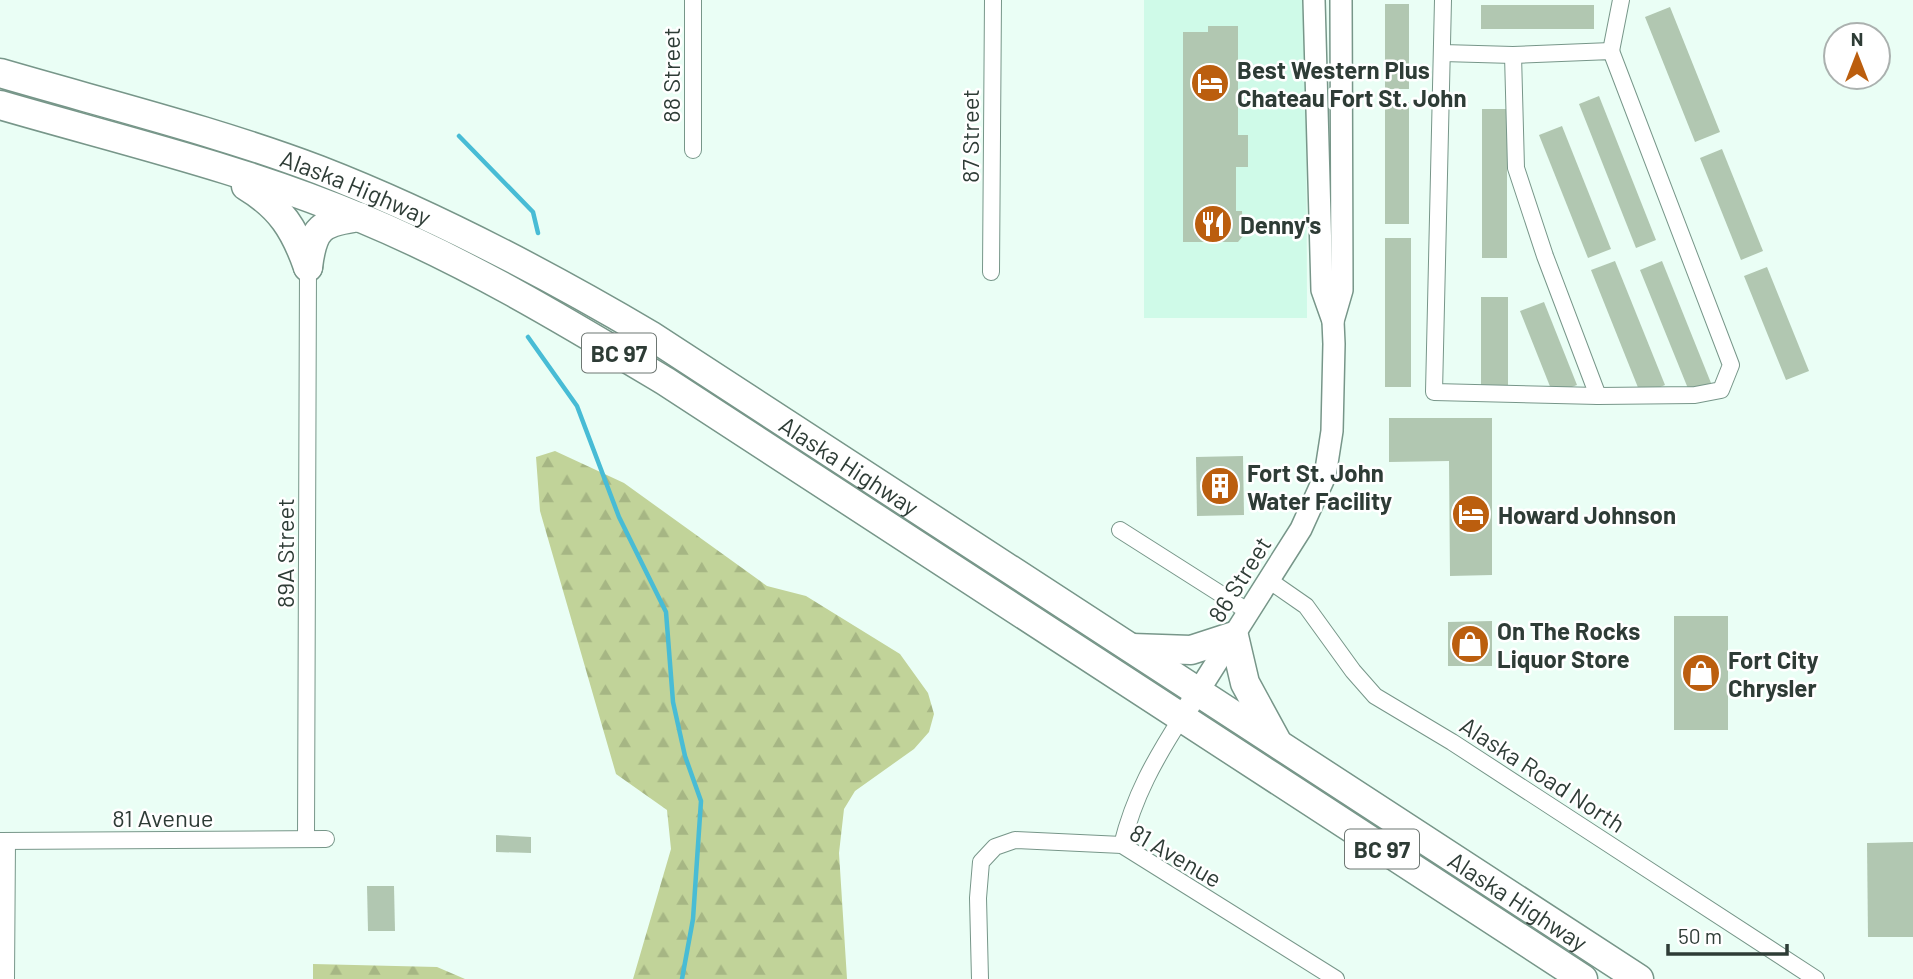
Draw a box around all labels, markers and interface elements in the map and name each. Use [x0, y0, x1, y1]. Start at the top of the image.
north arrow [1822, 21, 1892, 91]
street label: 88 Street [656, 27, 685, 123]
text: N [1851, 27, 1863, 50]
place label: Best Western Plus Chateau Fort St. John [1237, 55, 1467, 112]
hotel icon: Best Western Plus Chateau Fort St. John [1189, 62, 1231, 104]
street label: 87 Street [955, 89, 984, 183]
street label: Alaska Highway [277, 143, 436, 231]
restaurant icon: Denny's [1192, 203, 1234, 245]
place label: Denny's [1240, 210, 1321, 239]
road number: BC 97 [582, 334, 656, 372]
street label: Alaska Highway [774, 409, 925, 521]
place label: Fort St. John Water Facility [1247, 458, 1392, 515]
building icon: Fort St. John Water Facility [1199, 465, 1241, 507]
hotel icon: Howard Johnson [1450, 493, 1492, 535]
street label: 89A Street [270, 498, 299, 608]
place label: Howard Johnson [1498, 500, 1676, 529]
street label: 86 Street [1201, 531, 1277, 627]
place label: On The Rocks Liquor Store [1497, 616, 1640, 673]
shop icon: On The Rocks Liquor Store [1449, 623, 1491, 665]
place label: Fort City Chrysler [1728, 645, 1819, 702]
shop icon: Fort City Chrysler [1680, 652, 1722, 694]
street label: Alaska Road North [1455, 710, 1631, 838]
street label: 81 Avenue [112, 803, 214, 832]
street label: 81 Avenue [1125, 817, 1227, 893]
road number: BC 97 [1345, 830, 1419, 869]
street label: Alaska Highway [1443, 845, 1594, 956]
scale bar [1668, 912, 1787, 956]
text: 50 m [1678, 923, 1722, 948]

